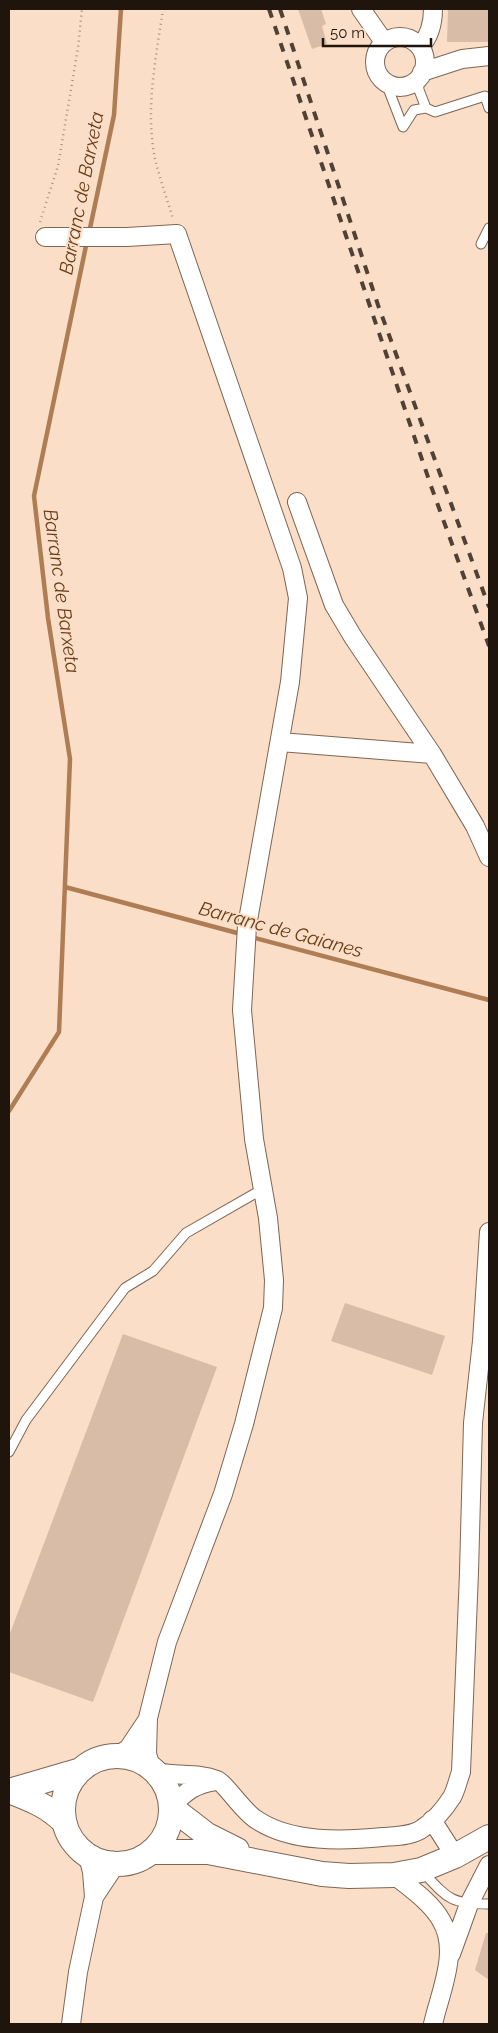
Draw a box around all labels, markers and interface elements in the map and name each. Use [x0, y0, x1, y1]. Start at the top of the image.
scale bar [323, 15, 430, 47]
text: 50 m [330, 24, 365, 42]
water label: Barranc de Barxeta [54, 110, 108, 276]
water label: Barranc de Barxeta [40, 508, 84, 674]
water label: Barranc de Gaianes [197, 897, 365, 961]

